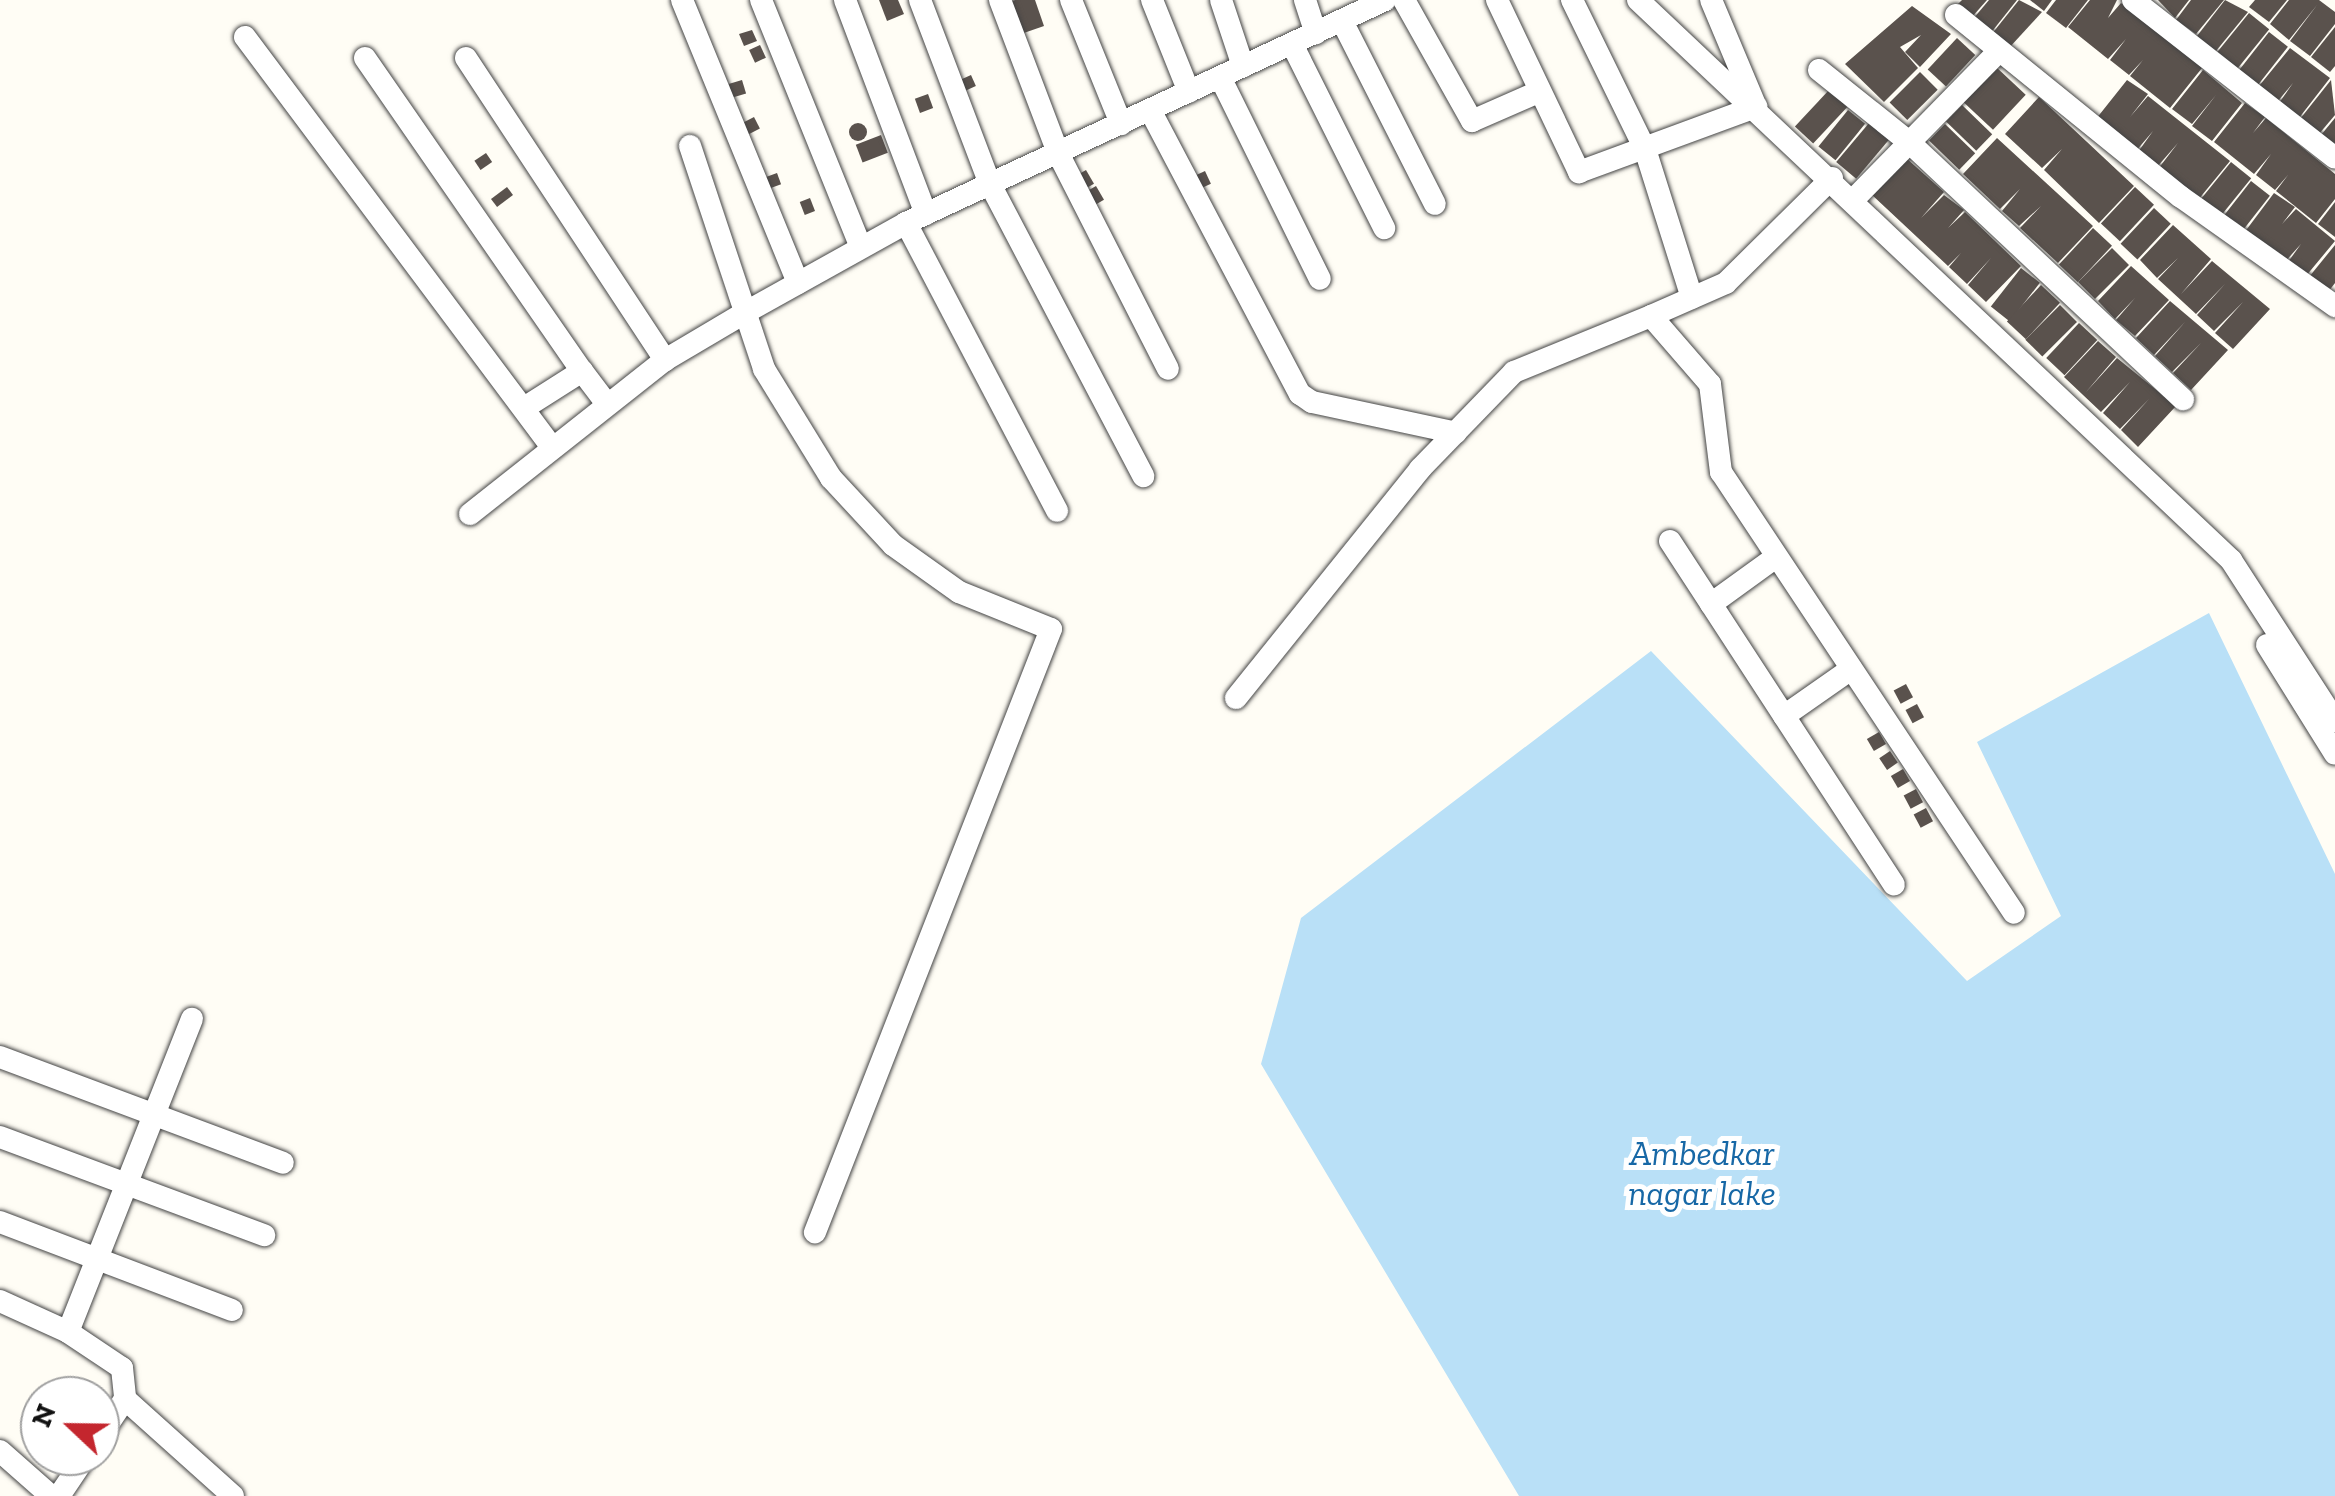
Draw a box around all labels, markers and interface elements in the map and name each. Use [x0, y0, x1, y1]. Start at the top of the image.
water label: Ambedkar nagar lake [1628, 1132, 1776, 1214]
north arrow [20, 1376, 120, 1476]
text: N [24, 1399, 63, 1431]

